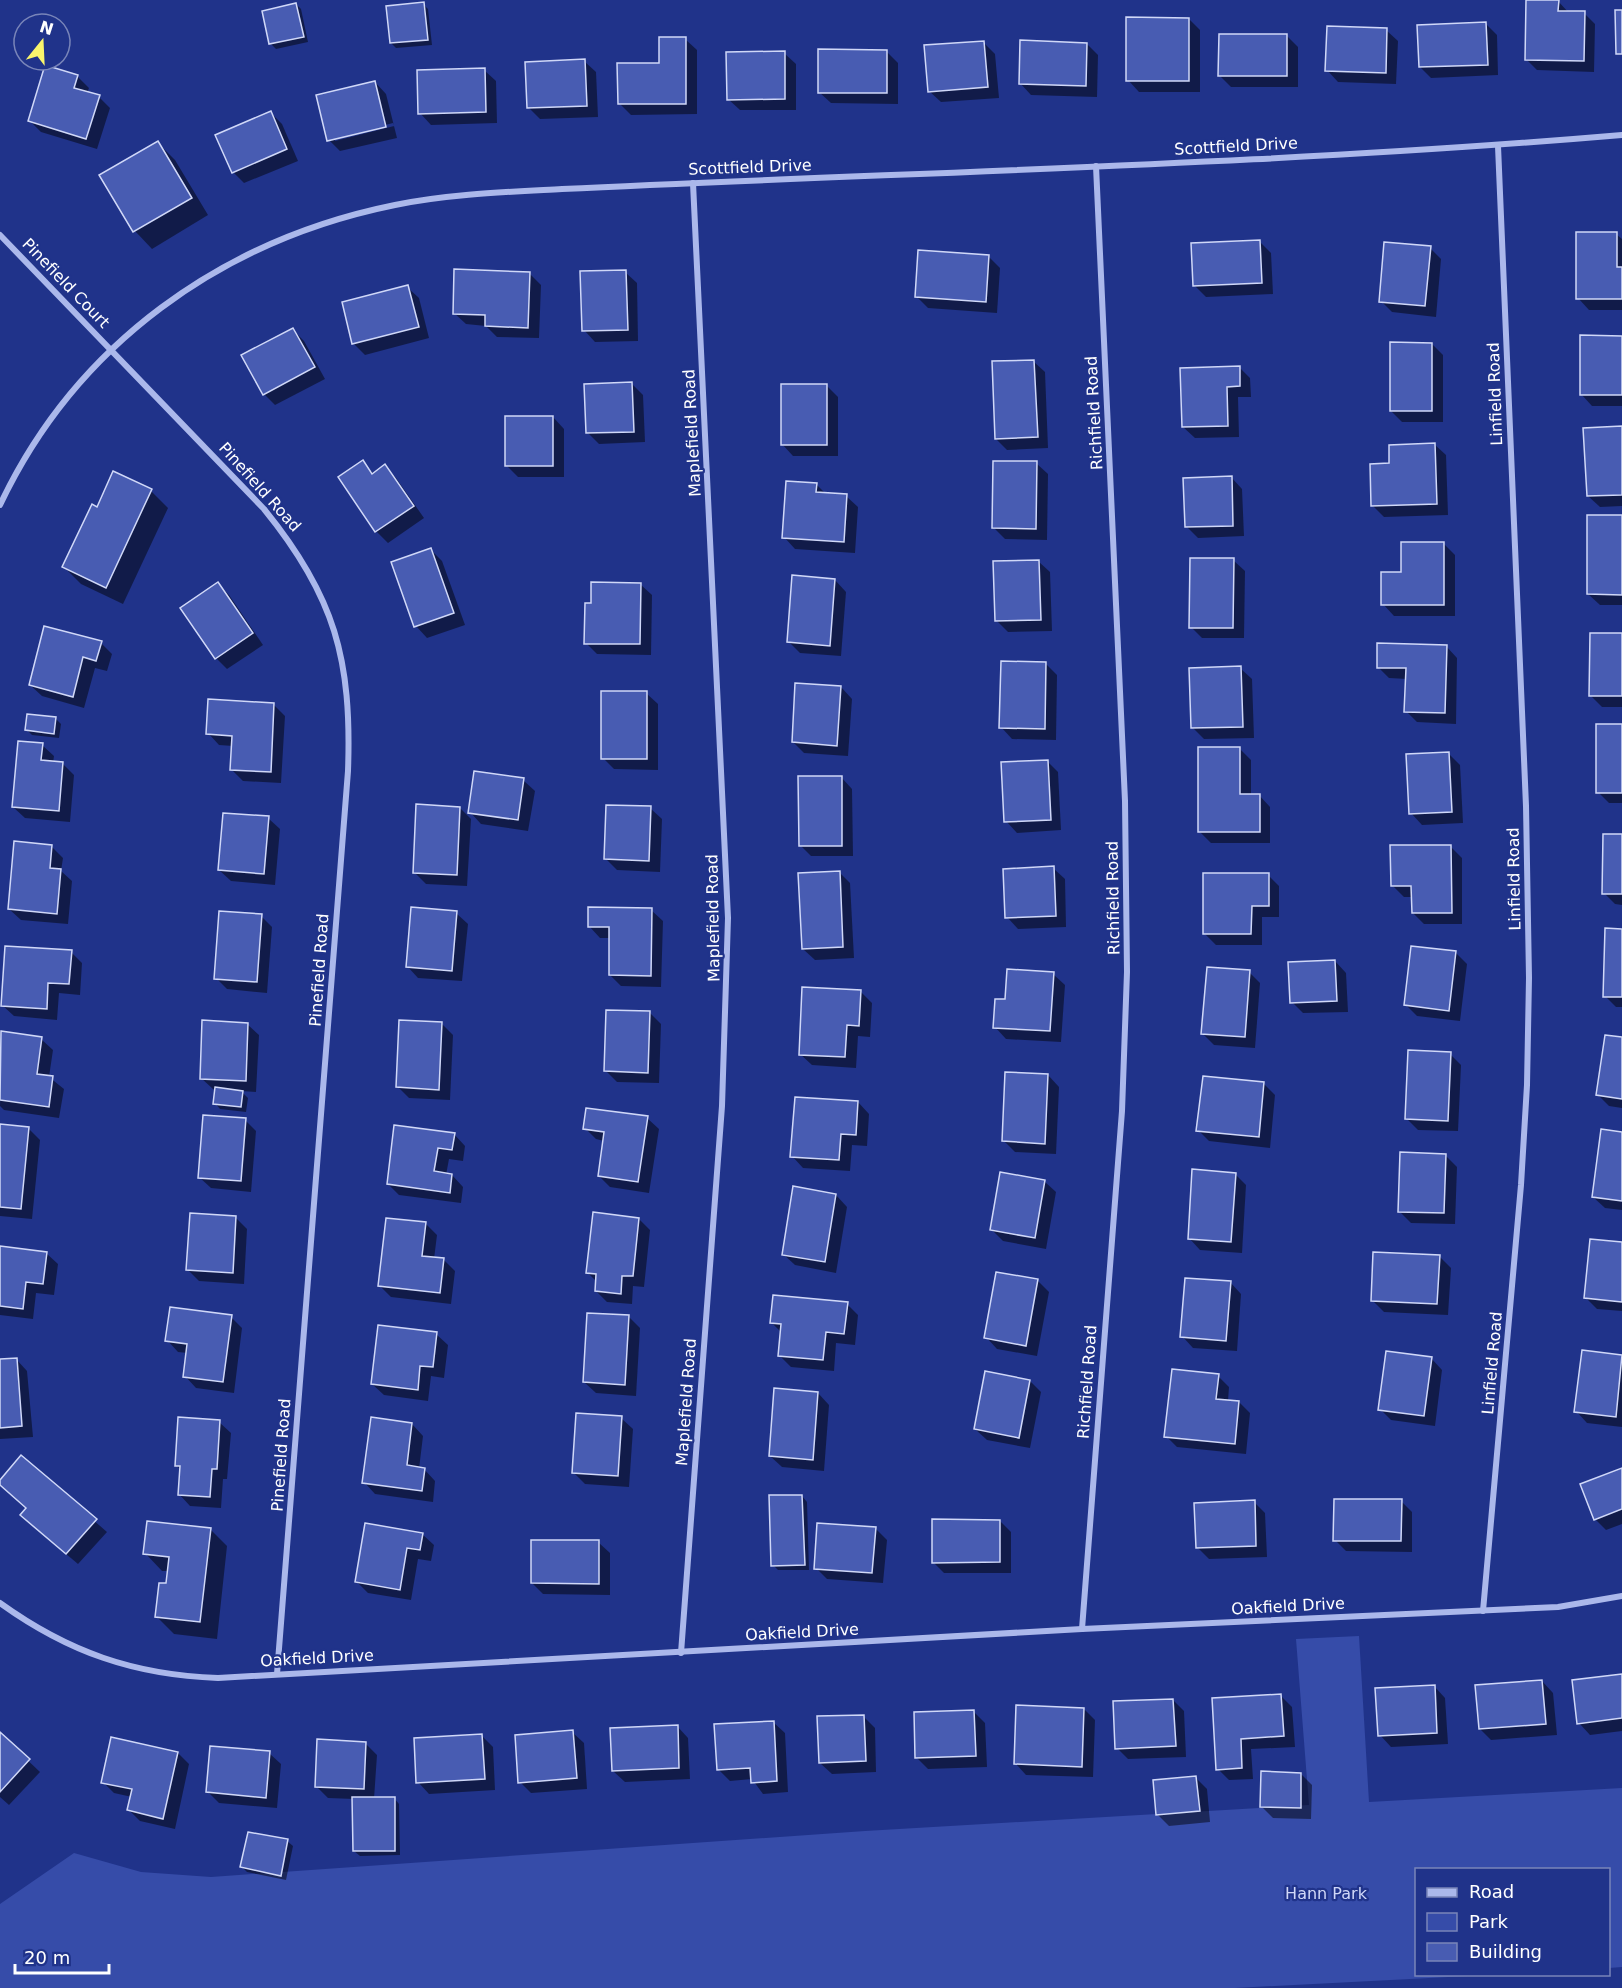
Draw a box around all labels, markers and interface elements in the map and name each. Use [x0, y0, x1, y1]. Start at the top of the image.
north arrow [12, 12, 72, 72]
text: N [37, 17, 56, 39]
street label: Scottfield Drive [1174, 133, 1298, 159]
street label: Scottfield Drive [688, 155, 812, 179]
street label: Pinefield Court [18, 234, 114, 332]
street label: Linfield Road [1484, 342, 1506, 446]
street label: Richfield Road [1082, 355, 1106, 471]
street label: Maplefield Road [679, 369, 705, 497]
street label: Pinefield Road [215, 438, 305, 536]
street label: Linfield Road [1504, 827, 1524, 931]
street label: Richfield Road [1103, 841, 1123, 955]
street label: Maplefield Road [702, 854, 724, 982]
street label: Pinefield Road [306, 913, 332, 1027]
street label: Linfield Road [1478, 1311, 1506, 1415]
street label: Richfield Road [1074, 1324, 1100, 1440]
street label: Maplefield Road [672, 1338, 700, 1466]
street label: Pinefield Road [268, 1398, 294, 1512]
street label: Oakfield Drive [1231, 1594, 1345, 1618]
street label: Oakfield Drive [745, 1620, 859, 1644]
street label: Oakfield Drive [260, 1646, 374, 1670]
legend [1415, 1868, 1610, 1976]
text: Road [1469, 1881, 1514, 1902]
park label: Hann Park [1285, 1884, 1368, 1903]
text: Park [1469, 1911, 1508, 1932]
scale bar [15, 1937, 110, 1975]
text: Building [1469, 1941, 1542, 1962]
text: 20 m [24, 1947, 70, 1968]

